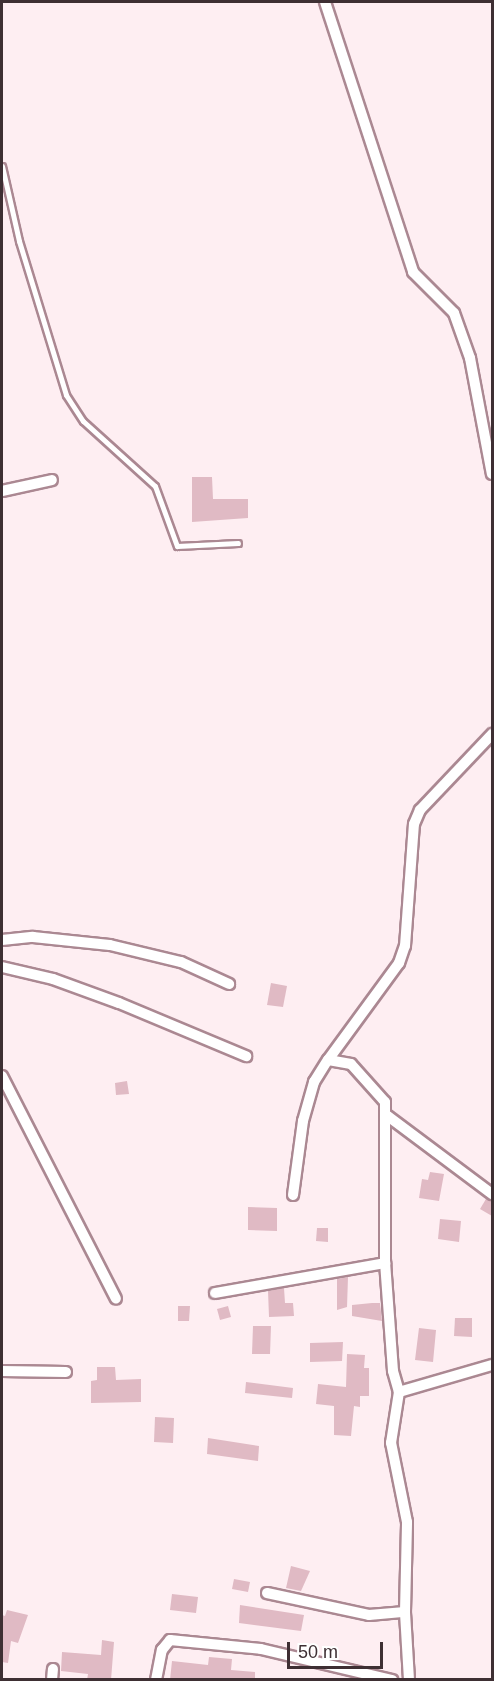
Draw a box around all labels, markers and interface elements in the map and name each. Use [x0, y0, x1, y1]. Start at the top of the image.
scale bar [290, 1630, 386, 1668]
text: 50 m [298, 1642, 338, 1662]

